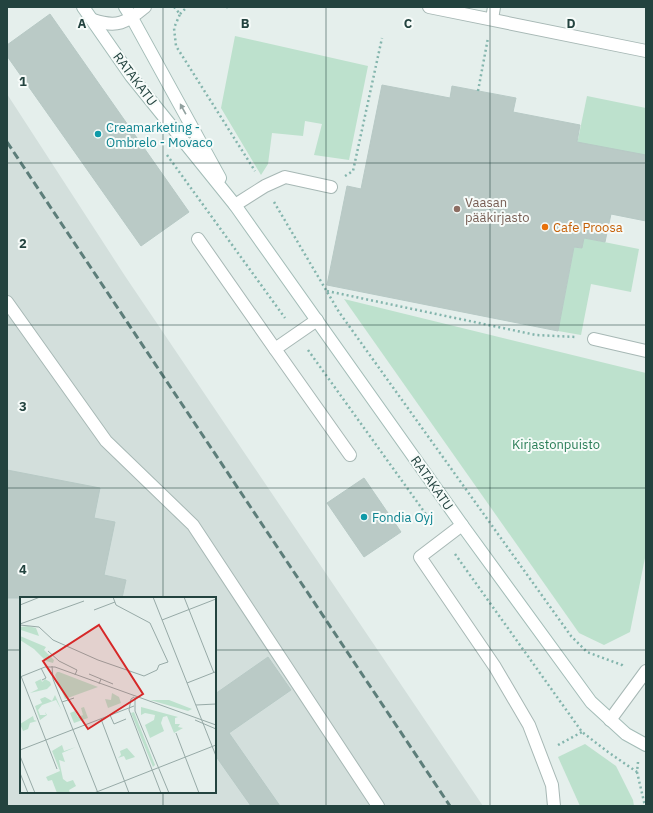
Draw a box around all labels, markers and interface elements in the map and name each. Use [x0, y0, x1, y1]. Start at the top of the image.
text: A [78, 15, 87, 32]
text: B [241, 15, 250, 32]
text: C [404, 15, 413, 32]
text: D [566, 15, 576, 32]
street label: RATAKATU [109, 49, 161, 109]
text: 1 [19, 73, 27, 90]
one-way arrow [179, 103, 186, 115]
place label: Creamarketing - Ombrelo - Movaco [106, 119, 213, 151]
marker: Creamarketing - Ombrelo - Movaco [93, 129, 103, 139]
place label: Vaasan pääkirjasto [465, 194, 530, 226]
marker: Vaasan pääkirjasto [452, 204, 462, 214]
place label: Cafe Proosa [553, 219, 623, 236]
marker: Cafe Proosa [540, 222, 550, 232]
text: 2 [19, 235, 27, 252]
text: 3 [19, 398, 27, 415]
park label: Kirjastonpuisto [512, 436, 600, 453]
street label: RATAKATU [407, 452, 457, 514]
place label: Fondia Oyj [372, 509, 433, 526]
marker: Fondia Oyj [359, 512, 369, 522]
text: 4 [19, 561, 27, 578]
inset map [20, 597, 216, 793]

